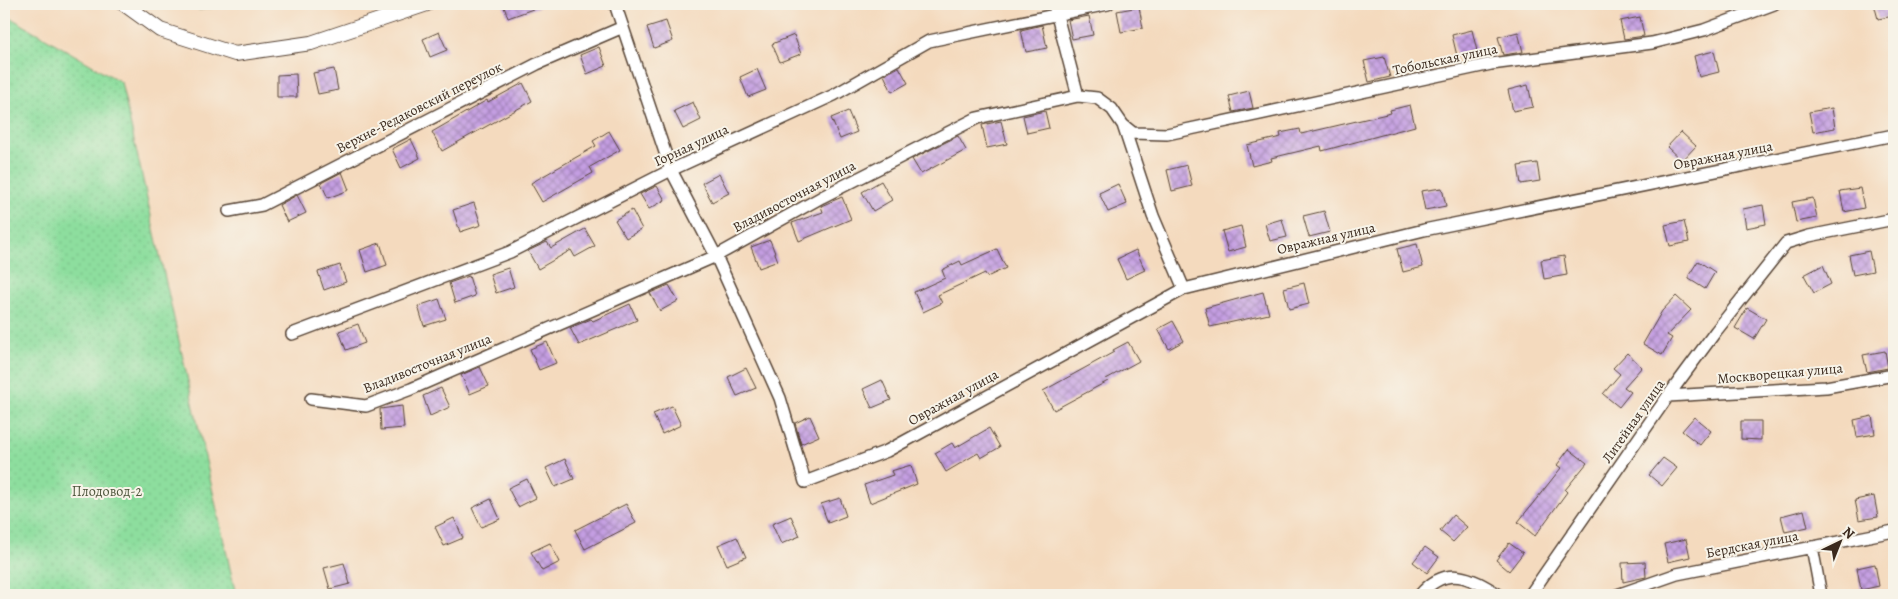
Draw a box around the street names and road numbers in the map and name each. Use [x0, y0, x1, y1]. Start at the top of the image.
street label: Тобольская улица [1391, 39, 1500, 80]
street label: Верхне-Редаковский переулок [333, 57, 505, 158]
street label: Горная улица [651, 120, 732, 171]
street label: Овражная улица [1672, 136, 1775, 174]
street label: Владивосточная улица [729, 156, 859, 237]
street label: Овражная улица [1275, 218, 1378, 259]
street label: Владивосточная улица [360, 329, 495, 398]
street label: Москворецкая улица [1716, 358, 1844, 388]
street label: Овражная улица [905, 364, 1002, 430]
street label: Литейная улица [1598, 375, 1670, 467]
street label: Бердская улица [1704, 526, 1800, 563]

